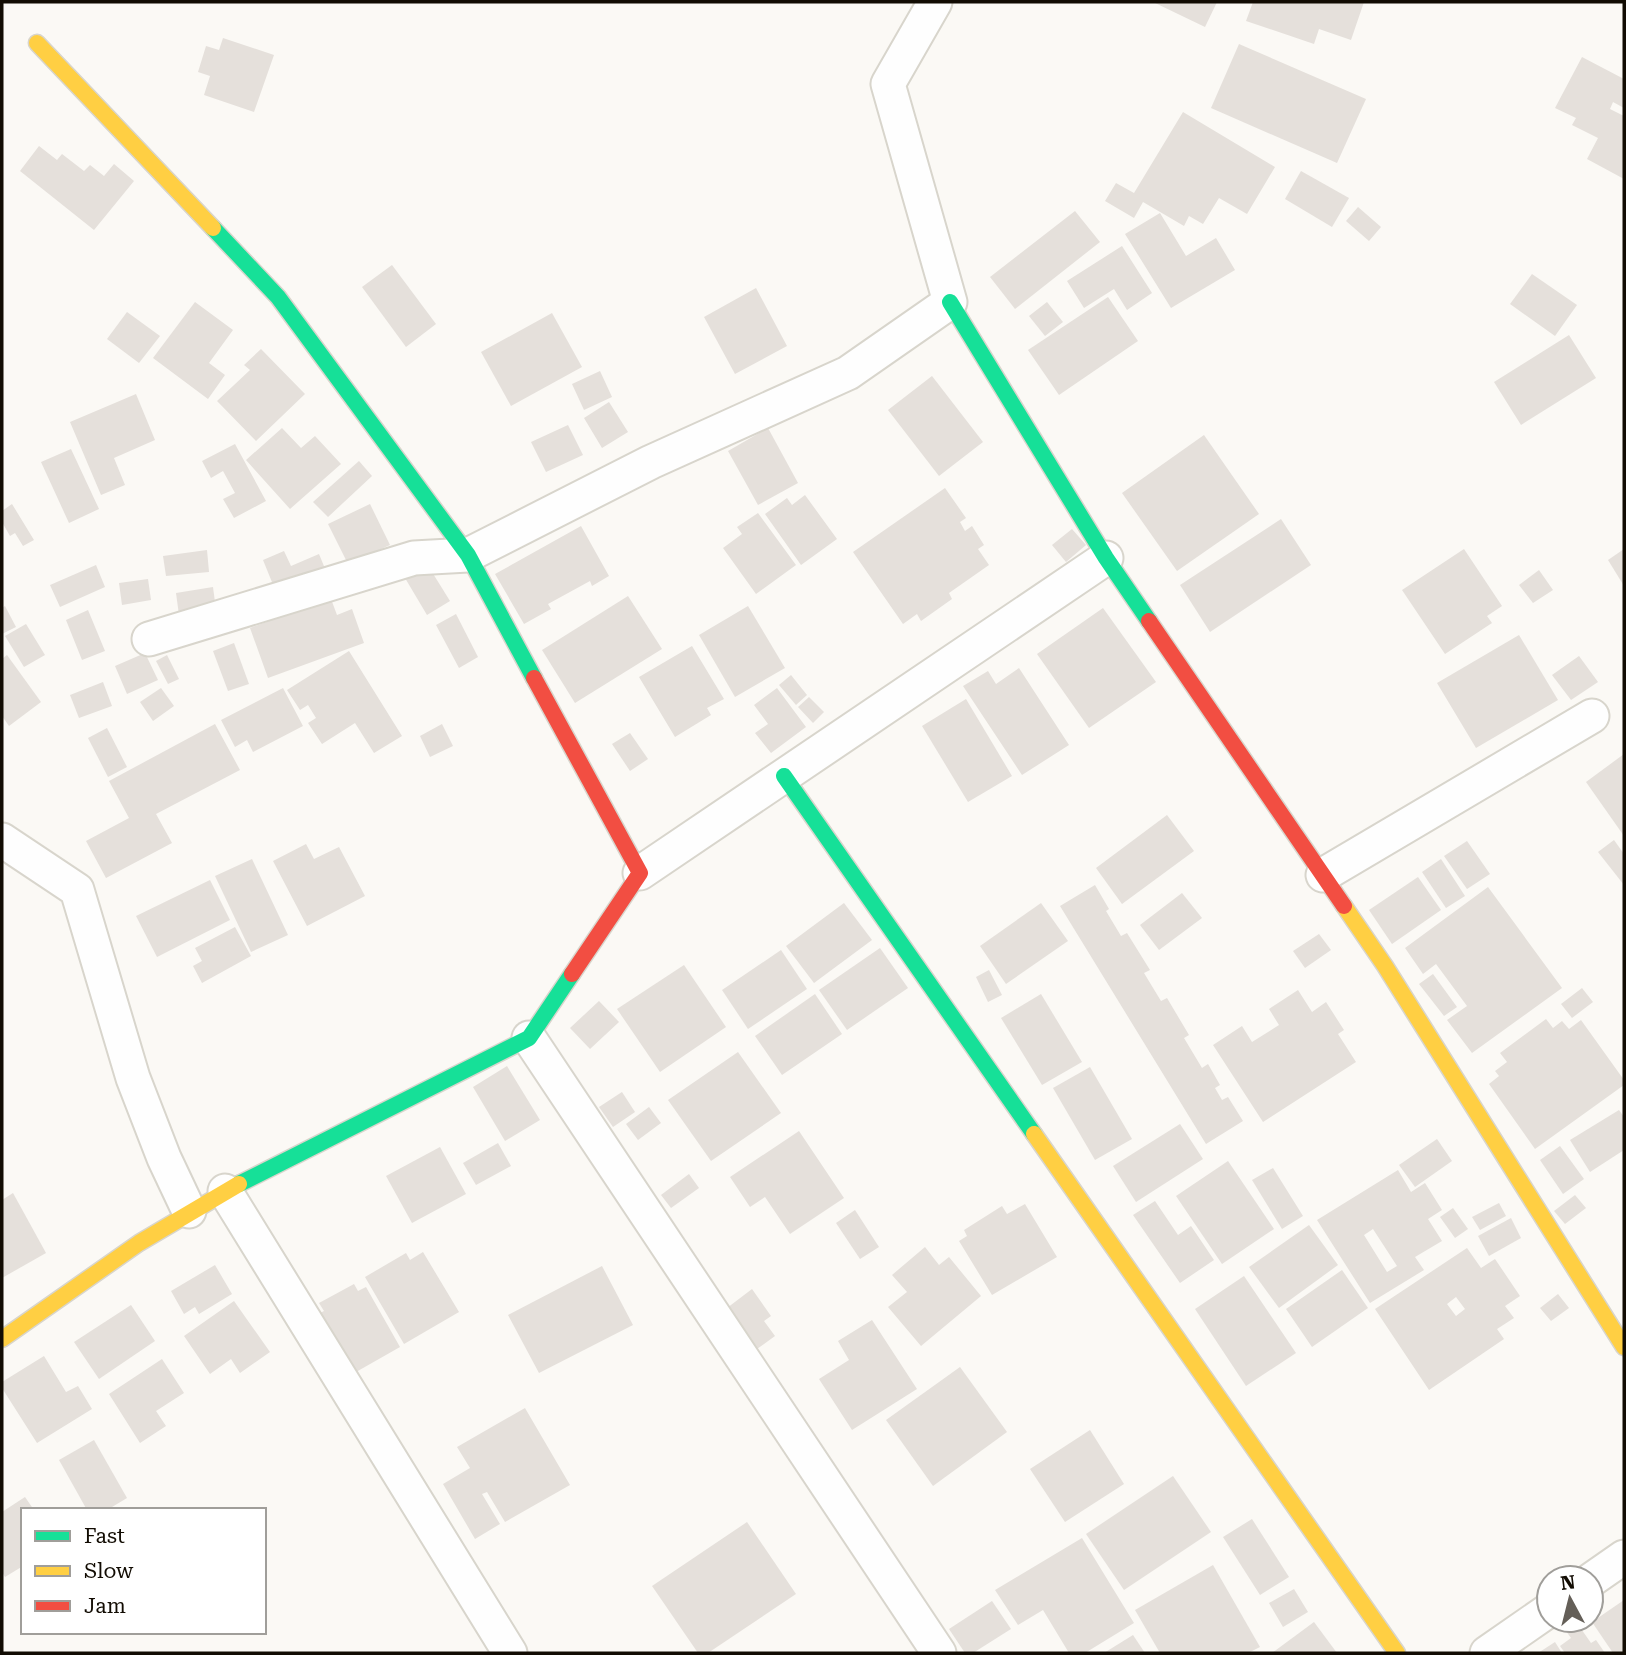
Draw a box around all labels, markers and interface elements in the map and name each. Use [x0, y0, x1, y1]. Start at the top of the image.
legend [21, 1508, 266, 1634]
text: Fast [84, 1524, 125, 1548]
text: Slow [84, 1559, 134, 1583]
north arrow [1535, 1564, 1605, 1634]
text: N [1559, 1570, 1577, 1595]
text: Jam [84, 1594, 126, 1618]

